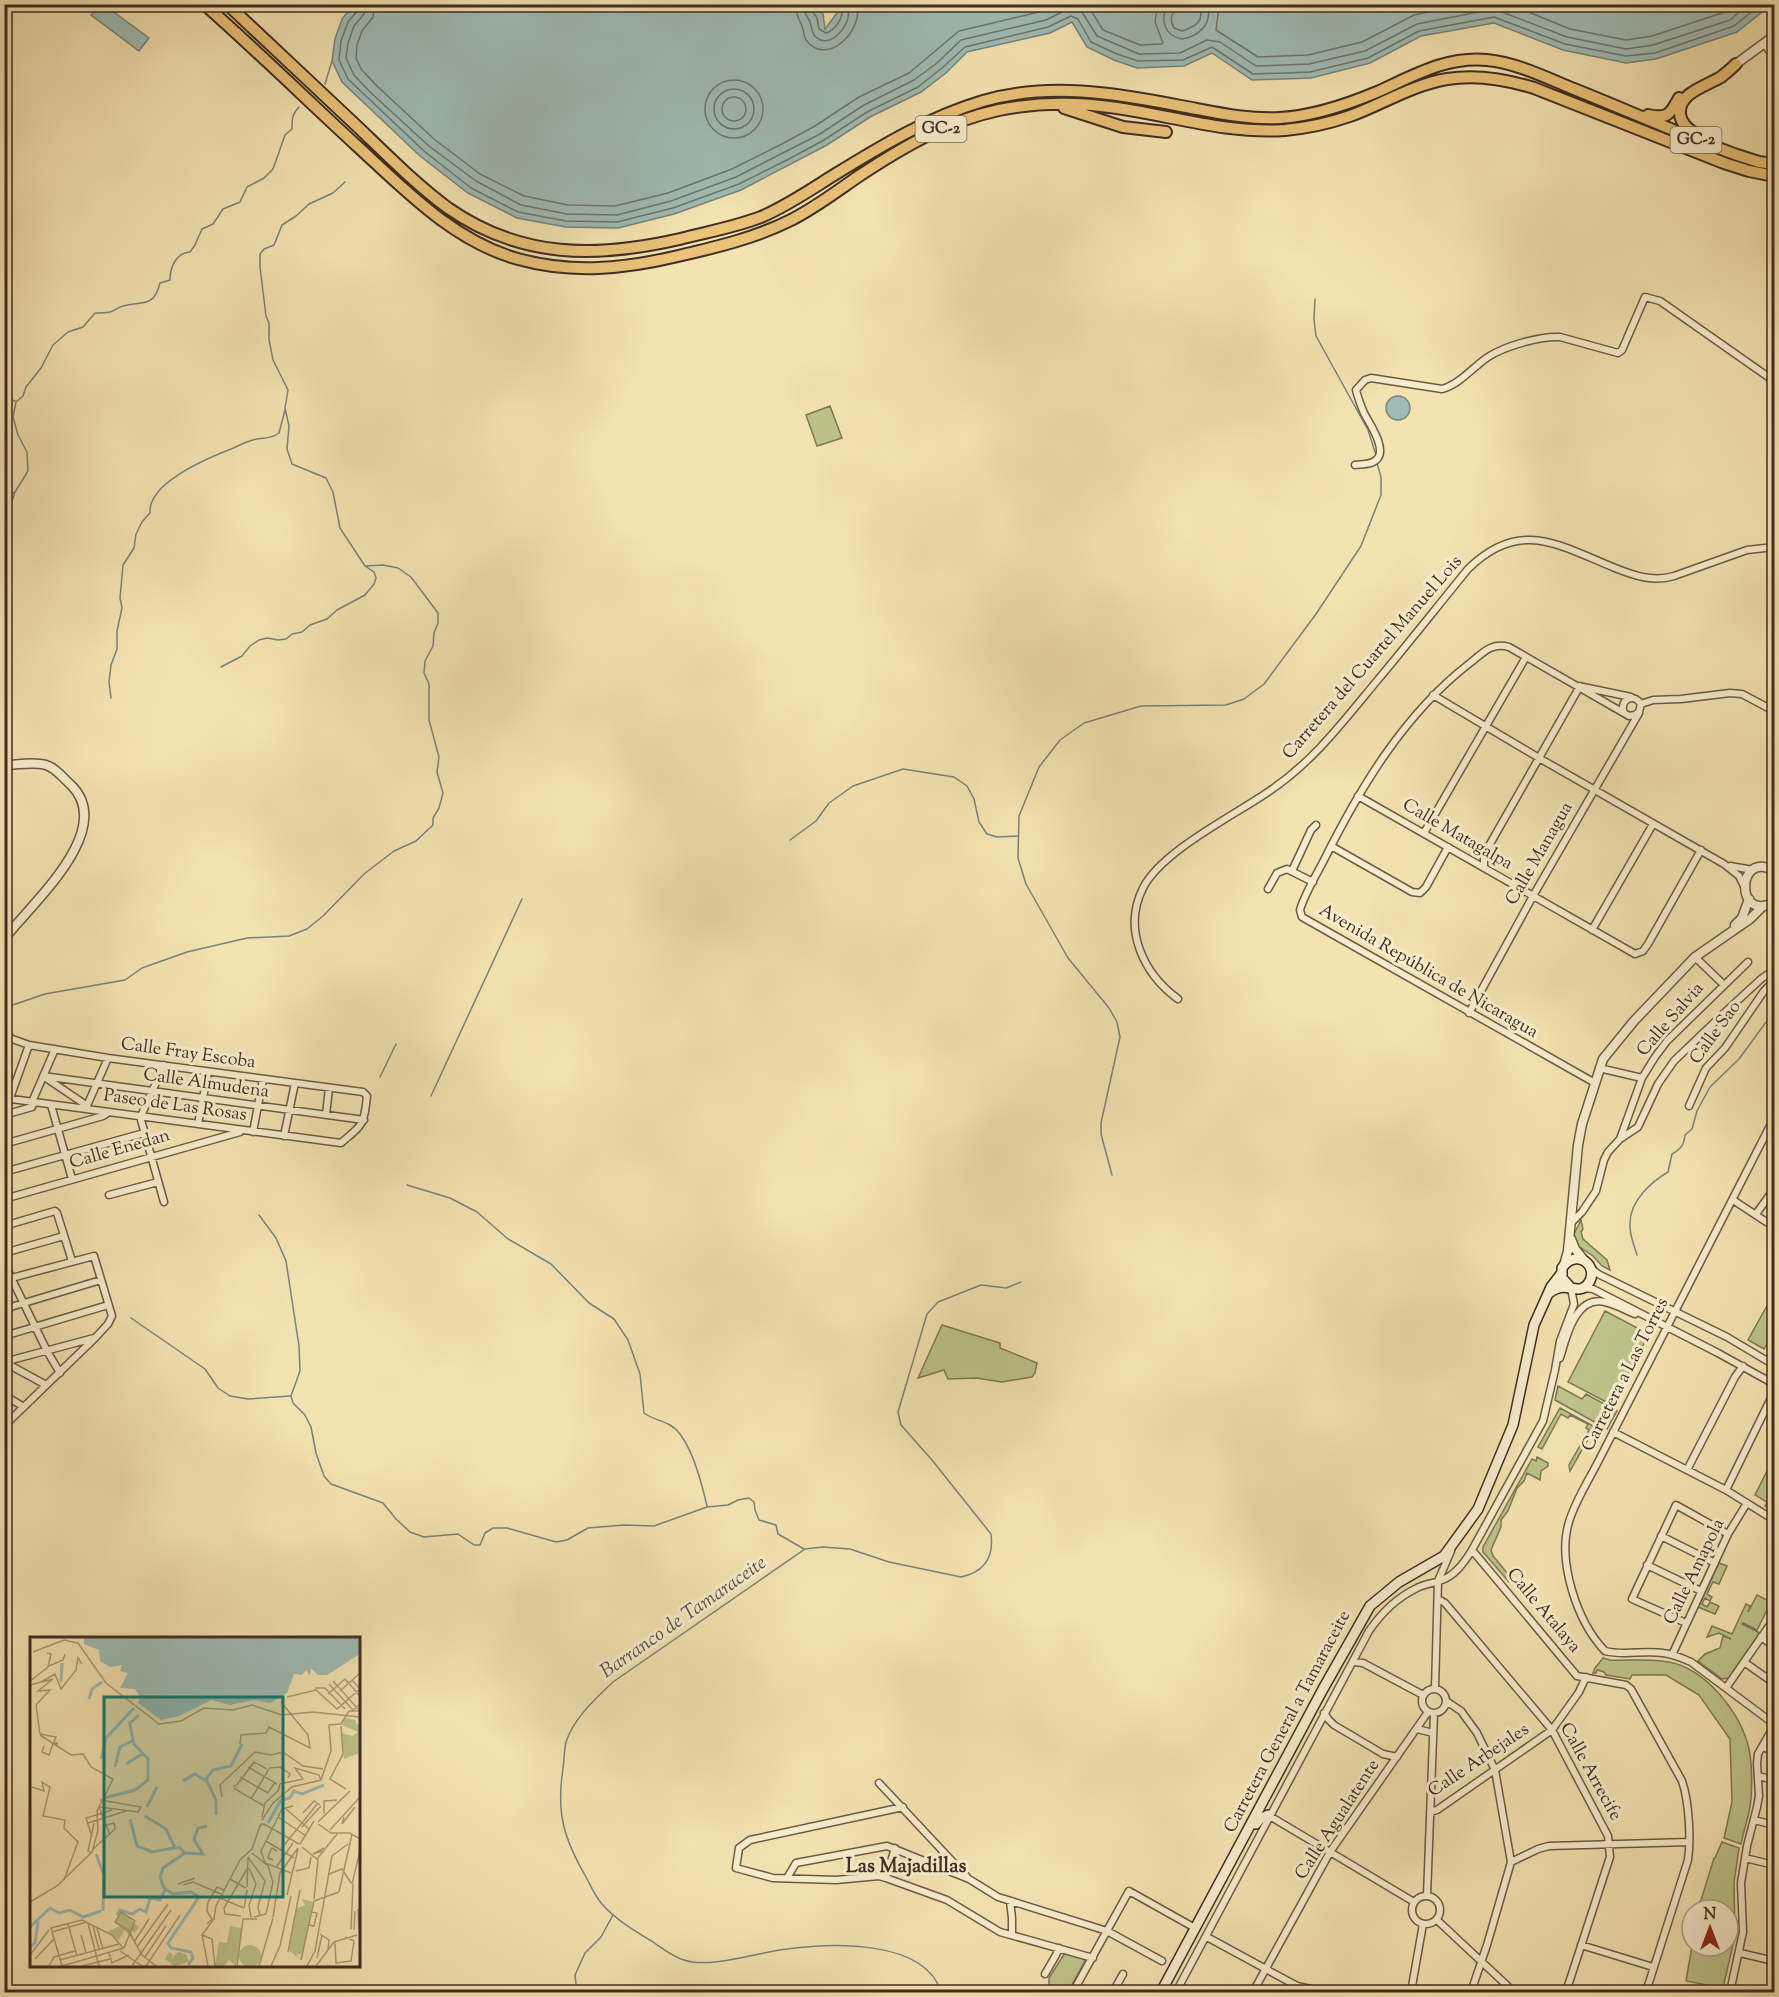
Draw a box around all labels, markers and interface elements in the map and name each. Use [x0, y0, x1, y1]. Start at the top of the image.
road number: GC-2 [916, 116, 966, 142]
road number: GC-2 [1670, 127, 1722, 153]
street label: Carretera del Cuartel Manuel Lois [1277, 550, 1469, 766]
street label: Calle Matagalpa [1397, 793, 1517, 877]
street label: Calle Managua [1500, 797, 1580, 911]
street label: Avenida República de Nicaragua [1313, 898, 1543, 1046]
street label: Calle Salvia [1631, 977, 1711, 1063]
street label: Calle Sao [1684, 996, 1748, 1070]
street label: Calle Fray Escoba [119, 1032, 257, 1076]
street label: Calle Almudena [141, 1062, 271, 1106]
street label: Paseo de Las Rosas [102, 1083, 248, 1129]
street label: Calle Enedan [67, 1123, 174, 1177]
street label: Carretera a Las Torres [1576, 1294, 1676, 1456]
street label: Calle Amapola [1658, 1514, 1732, 1630]
water label: Barranco de Tamaraceite [595, 1549, 773, 1687]
street label: Calle Atalaya [1500, 1563, 1586, 1659]
street label: Carretera General a Tamaraceite [1218, 1606, 1358, 1838]
inset map [30, 1637, 360, 1967]
street label: Calle Arbejales [1423, 1717, 1535, 1805]
street label: Calle Arrecife [1552, 1718, 1628, 1826]
street label: Calle Agualatente [1289, 1755, 1387, 1885]
district label: Las Majadillas [846, 1853, 966, 1882]
north arrow [1680, 1898, 1740, 1958]
text: N [1704, 1904, 1717, 1927]

